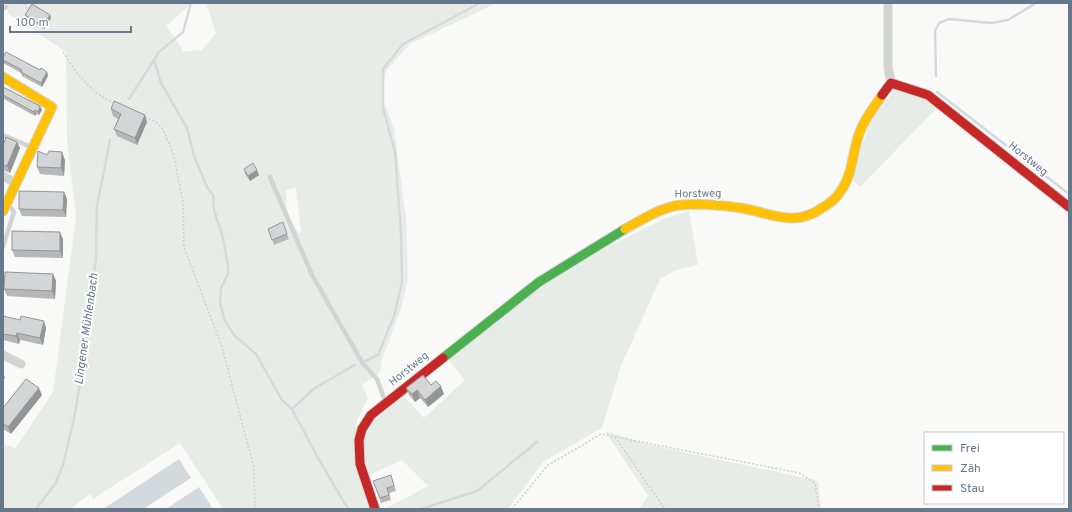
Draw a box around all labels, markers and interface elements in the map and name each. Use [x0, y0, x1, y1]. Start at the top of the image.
scale bar [10, 8, 131, 34]
text: 100 m [16, 15, 49, 31]
street label: Horstweg [1005, 139, 1051, 179]
street label: Horstweg [674, 187, 722, 201]
water label: Lingener Mühlenbach [71, 272, 103, 386]
street label: Horstweg [386, 349, 432, 389]
legend [924, 432, 1064, 504]
text: Frei [960, 441, 980, 457]
text: Zäh [960, 461, 981, 477]
text: Stau [960, 481, 985, 497]

